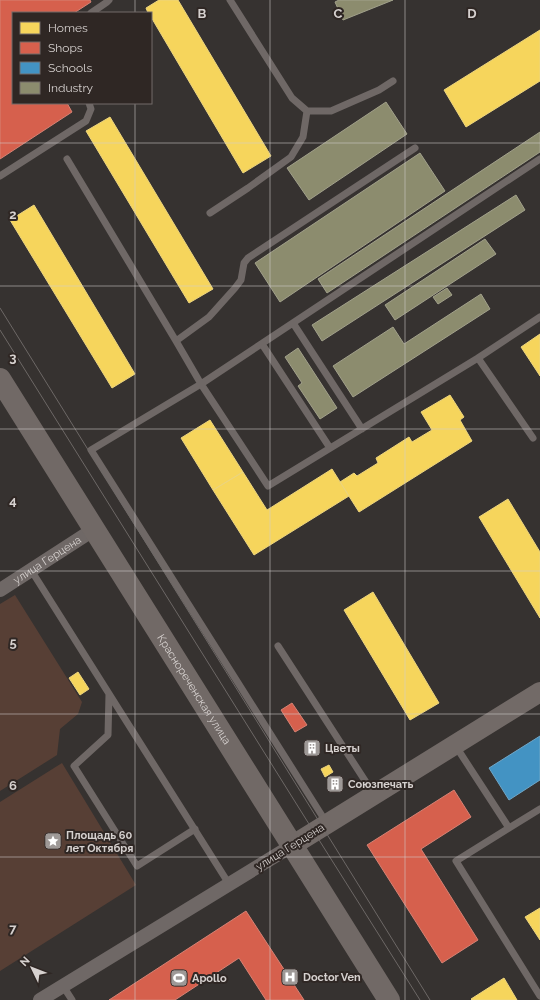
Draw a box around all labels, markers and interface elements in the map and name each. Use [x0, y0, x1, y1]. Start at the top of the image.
text: B [198, 6, 207, 21]
text: C [334, 6, 343, 21]
text: D [467, 6, 477, 21]
legend [12, 12, 152, 104]
text: Homes [48, 21, 88, 35]
text: Shops [48, 41, 83, 55]
text: Schools [48, 61, 92, 75]
text: Industry [48, 81, 94, 95]
text: 2 [9, 207, 17, 222]
text: 3 [9, 350, 17, 365]
text: 4 [9, 493, 17, 508]
street label: улица Герцена [11, 533, 83, 586]
street label: Краснореченская улица [155, 632, 234, 747]
text: 5 [9, 635, 17, 650]
building icon: Цветы [302, 738, 322, 758]
place label: Цветы [325, 742, 360, 755]
building icon: Союзпечать [325, 774, 345, 794]
text: 6 [9, 778, 17, 793]
place label: Союзпечать [348, 778, 414, 791]
street label: улица Герцена [253, 821, 327, 873]
place label: Площадь 60 лет Октября [66, 829, 133, 855]
place icon: Площадь 60 лет Октября [43, 831, 63, 851]
text: 7 [9, 921, 17, 936]
north arrow [12, 948, 52, 988]
text: N [17, 954, 33, 969]
hospital icon: Doctor Ven [280, 967, 300, 987]
sports icon: Apollo [169, 968, 189, 988]
place label: Doctor Ven [303, 971, 361, 984]
place label: Apollo [192, 972, 227, 985]

